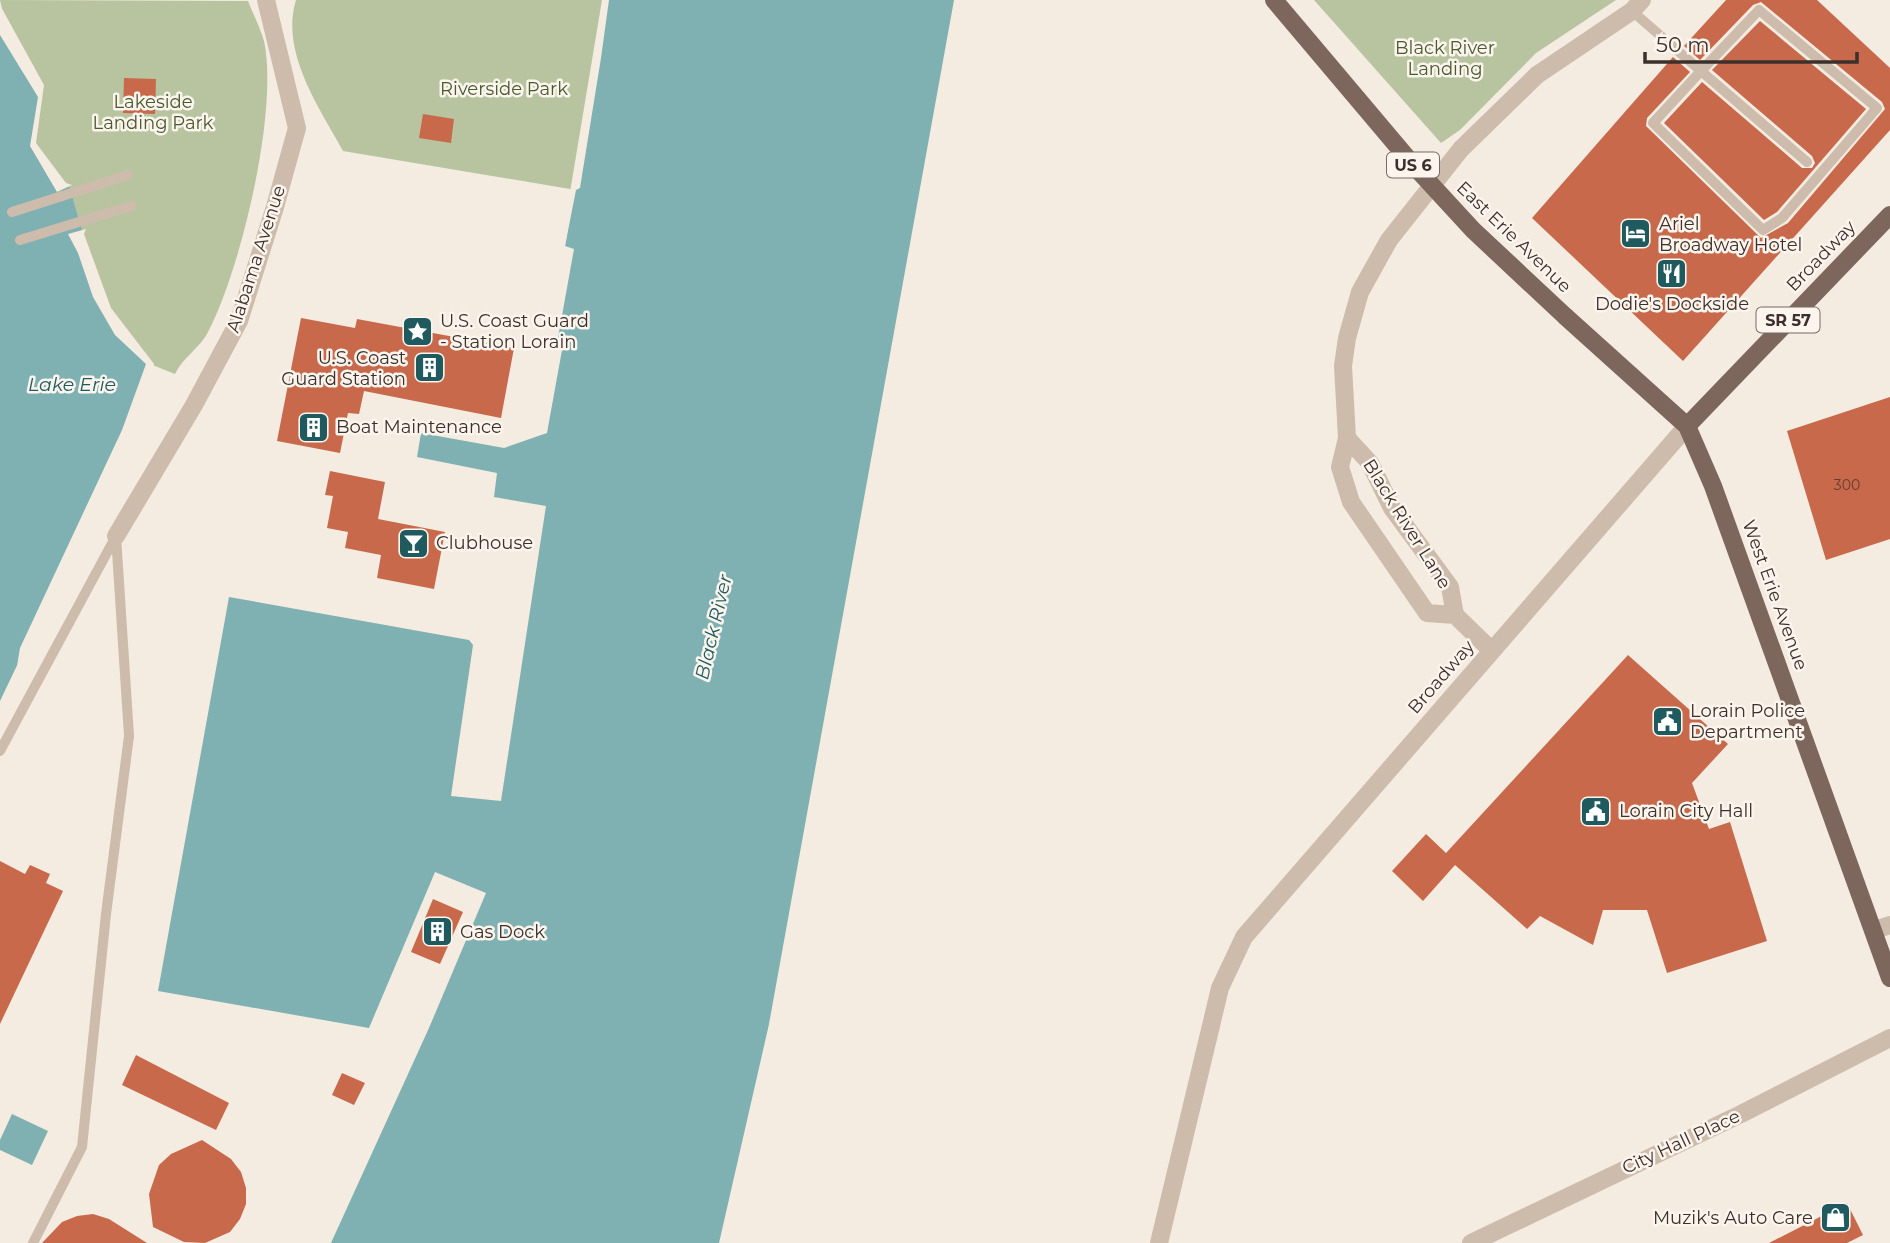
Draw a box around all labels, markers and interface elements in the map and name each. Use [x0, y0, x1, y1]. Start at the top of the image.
scale bar [1645, 21, 1857, 65]
text: 50 m [1656, 32, 1710, 57]
park label: Black River Landing [1395, 37, 1495, 80]
park label: Riverside Park [440, 78, 568, 100]
park label: Lakeside Landing Park [93, 91, 214, 134]
road number: US 6 [1387, 153, 1439, 178]
street label: East Erie Avenue [1452, 177, 1576, 297]
street label: Alabama Avenue [222, 182, 290, 335]
place label: Ariel Broadway Hotel [1659, 213, 1802, 256]
street label: Broadway [1782, 216, 1860, 296]
hotel icon: Ariel Broadway Hotel [1619, 217, 1653, 251]
restaurant icon: Dodie's Dockside [1655, 257, 1689, 291]
place label: Dodie's Dockside [1595, 293, 1749, 315]
road number: SR 57 [1756, 308, 1820, 332]
place label: U.S. Coast Guard - Station Lorain [440, 310, 589, 353]
place icon: U.S. Coast Guard - Station Lorain [400, 314, 434, 348]
place label: U.S. Coast Guard Station [281, 347, 406, 390]
building icon: U.S. Coast Guard Station [412, 351, 446, 385]
water label: Lake Erie [28, 373, 116, 396]
building icon: Boat Maintenance [296, 410, 330, 444]
place label: Boat Maintenance [336, 416, 502, 438]
street label: Black River Lane [1358, 455, 1456, 593]
house number: 300 [1834, 476, 1860, 494]
street label: West Erie Avenue [1738, 517, 1812, 673]
bar icon: Clubhouse [396, 526, 430, 560]
place label: Clubhouse [436, 532, 533, 554]
water label: Black River [690, 572, 737, 682]
street label: Broadway [1403, 636, 1479, 718]
place label: Lorain Police Department [1690, 700, 1805, 743]
public building icon: Lorain Police Department [1650, 704, 1684, 738]
public building icon: Lorain City Hall [1579, 794, 1613, 828]
place label: Lorain City Hall [1619, 800, 1753, 822]
building icon: Gas Dock [420, 915, 454, 949]
place label: Gas Dock [460, 921, 545, 943]
street label: City Hall Place [1619, 1105, 1744, 1179]
shop icon: Muzik's Auto Care [1819, 1201, 1853, 1235]
place label: Muzik's Auto Care [1653, 1207, 1813, 1229]

